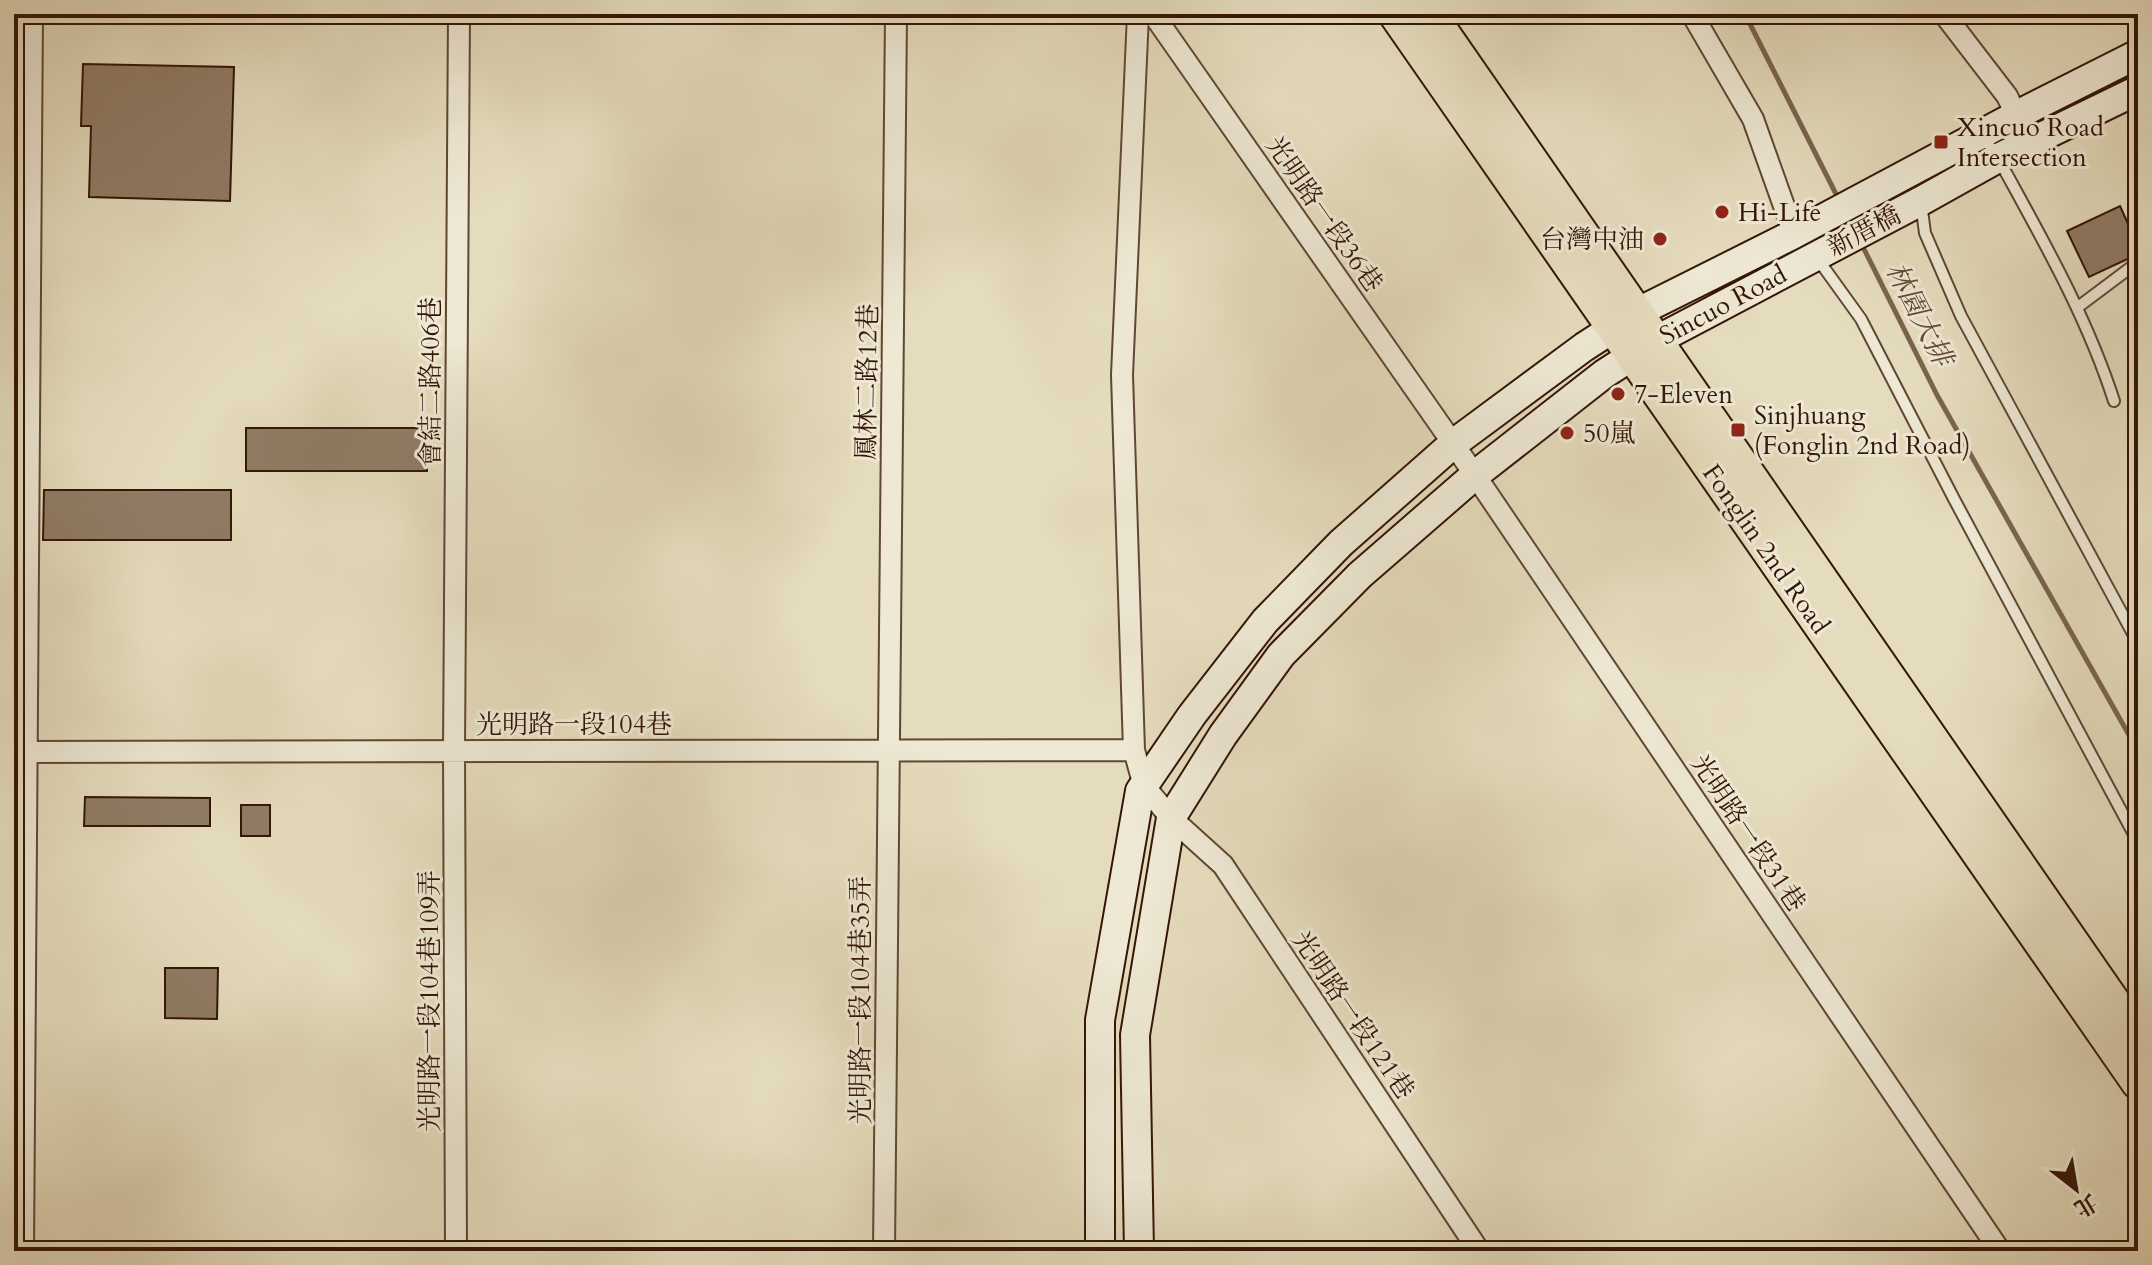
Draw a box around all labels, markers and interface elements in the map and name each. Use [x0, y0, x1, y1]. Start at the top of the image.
place label: Xincuo Road Intersection [1957, 110, 2104, 175]
street label: 光明路一段36巷 [1257, 129, 1391, 299]
marker: Xincuo Road Intersection [1932, 133, 1950, 151]
place label: Hi-Life [1738, 195, 1821, 230]
street label: 新厝橋 [1821, 197, 1907, 265]
marker: Hi-Life [1713, 203, 1731, 221]
place label: 台灣中油 [1540, 222, 1644, 257]
marker: 台灣中油 [1651, 230, 1669, 248]
water label: 林園大排 [1877, 255, 1963, 376]
street label: Sincuo Road [1653, 257, 1793, 353]
street label: 會結二路406巷 [413, 297, 448, 467]
street label: 鳳林二路12巷 [848, 303, 886, 461]
place label: 7-Eleven [1634, 377, 1733, 412]
marker: 7-Eleven [1609, 385, 1627, 403]
place label: Sinjhuang (Fonglin 2nd Road) [1754, 398, 1970, 463]
place label: 50嵐 [1583, 416, 1636, 451]
marker: Sinjhuang (Fonglin 2nd Road) [1729, 421, 1747, 439]
marker: 50嵐 [1558, 424, 1576, 442]
street label: Fonglin 2nd Road [1694, 457, 1838, 641]
street label: 光明路一段104巷 [476, 707, 672, 742]
street label: 光明路一段31巷 [1682, 748, 1814, 918]
street label: 光明路一段104巷109弄 [412, 870, 447, 1132]
street label: 光明路一段104巷35弄 [843, 876, 878, 1124]
street label: 光明路一段121巷 [1284, 924, 1422, 1106]
north arrow [2036, 1149, 2116, 1229]
text: 北 [2069, 1187, 2103, 1224]

